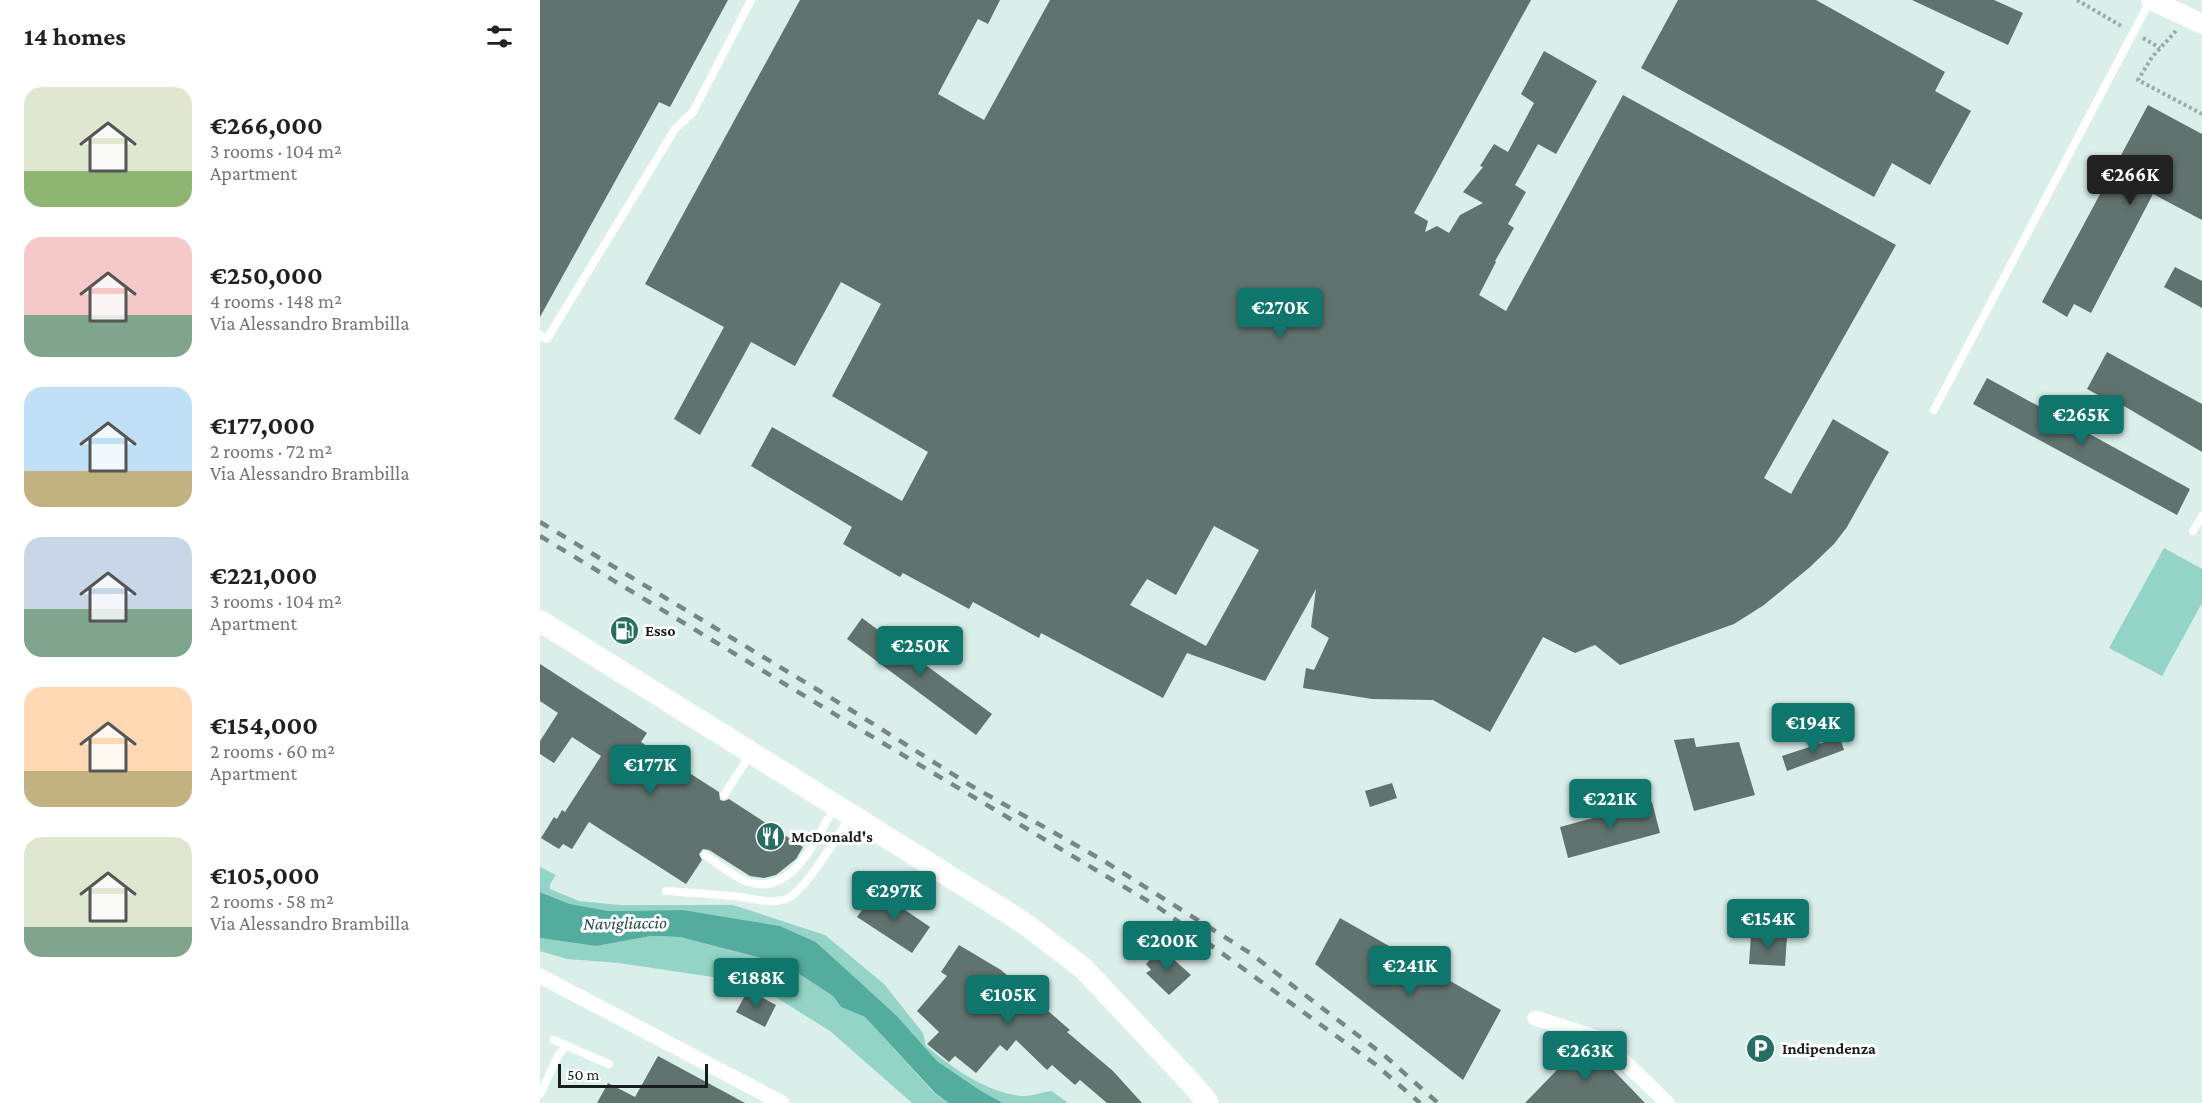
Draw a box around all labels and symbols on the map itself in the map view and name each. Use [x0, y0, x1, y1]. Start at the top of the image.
pin: €266K [2088, 155, 2172, 206]
pin: €270K [1238, 288, 1322, 339]
pin: €265K [2039, 395, 2123, 446]
fuel station icon: Esso [608, 614, 640, 646]
place label: Esso [645, 622, 675, 639]
pin: €250K [878, 626, 962, 677]
pin: €194K [1771, 703, 1855, 754]
pin: €177K [608, 745, 692, 796]
pin: €221K [1568, 779, 1652, 830]
restaurant icon: McDonald's [754, 820, 786, 852]
place label: McDonald's [791, 828, 873, 845]
pin: €297K [852, 871, 936, 922]
pin: €154K [1726, 899, 1810, 950]
water label: Navigliaccio [583, 912, 667, 934]
pin: €200K [1125, 921, 1209, 972]
pin: €241K [1368, 946, 1452, 997]
pin: €188K [714, 958, 798, 1009]
pin: €105K [966, 975, 1050, 1026]
pin: €263K [1543, 1031, 1627, 1082]
parking icon: Indipendenza [1745, 1032, 1777, 1064]
place label: Indipendenza [1782, 1040, 1876, 1057]
scale bar [558, 1061, 708, 1088]

